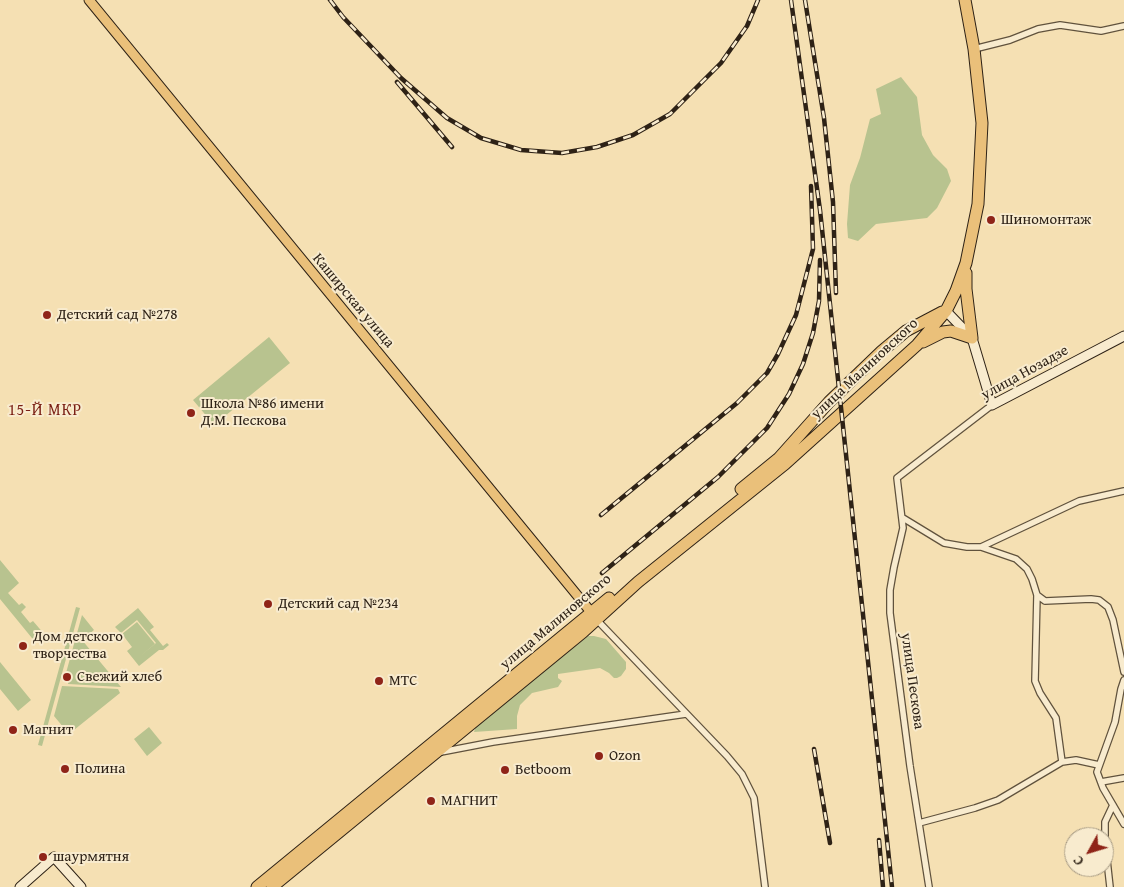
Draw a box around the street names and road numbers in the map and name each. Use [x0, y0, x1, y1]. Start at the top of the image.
street label: Каширская улица [308, 250, 398, 352]
street label: улица Малиновского [808, 315, 922, 423]
street label: улица Нозадзе [978, 342, 1072, 404]
street label: улица Малиновского [497, 570, 615, 674]
street label: улица Пескова [896, 632, 928, 730]

